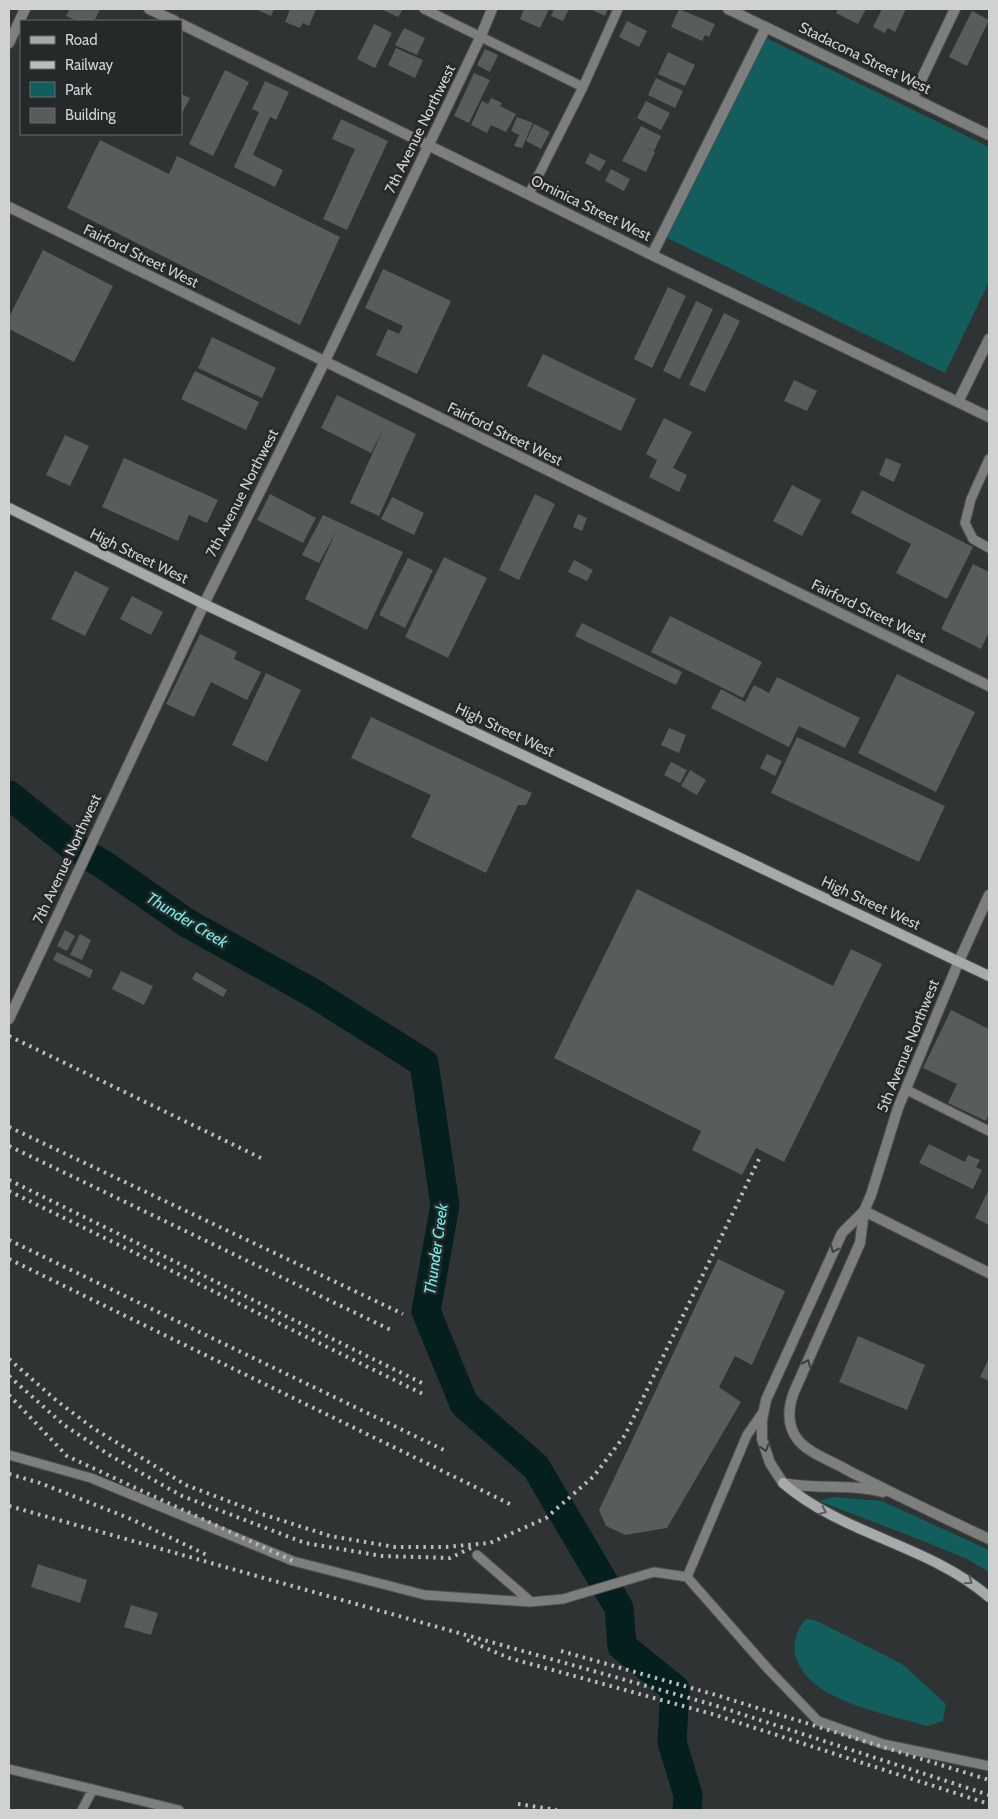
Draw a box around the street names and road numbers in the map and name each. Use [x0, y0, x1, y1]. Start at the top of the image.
street label: Stadacona Street West [796, 18, 934, 98]
street label: 7th Avenue Northwest [381, 62, 459, 196]
street label: Ominica Street West [528, 171, 654, 245]
street label: Fairford Street West [80, 220, 202, 292]
street label: Fairford Street West [444, 398, 566, 470]
street label: 7th Avenue Northwest [202, 426, 282, 560]
street label: High Street West [87, 524, 191, 588]
street label: Fairford Street West [808, 575, 930, 647]
street label: High Street West [453, 699, 557, 761]
street label: 7th Avenue Northwest [29, 791, 105, 927]
street label: High Street West [819, 872, 923, 934]
street label: 5th Avenue Northwest [873, 977, 943, 1115]

